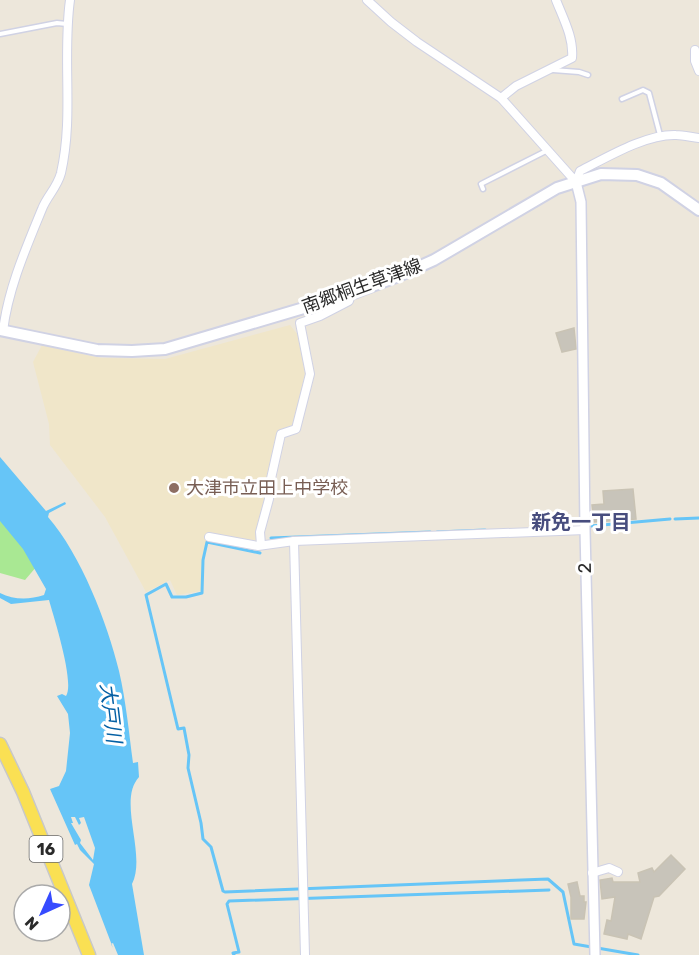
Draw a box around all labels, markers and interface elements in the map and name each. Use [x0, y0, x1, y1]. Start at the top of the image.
street label: 南郷桐生草津線 [299, 254, 425, 318]
place label: 大津市立田上中学校 [186, 477, 348, 499]
marker: 大津市立田上中学校 [167, 481, 181, 495]
district label: 新免一丁目 [531, 510, 631, 534]
street label: 2 [574, 563, 596, 573]
water label: 大戸川 [95, 682, 127, 746]
road number: 16 [30, 836, 63, 862]
north arrow [12, 883, 72, 943]
text: N [21, 912, 43, 934]

